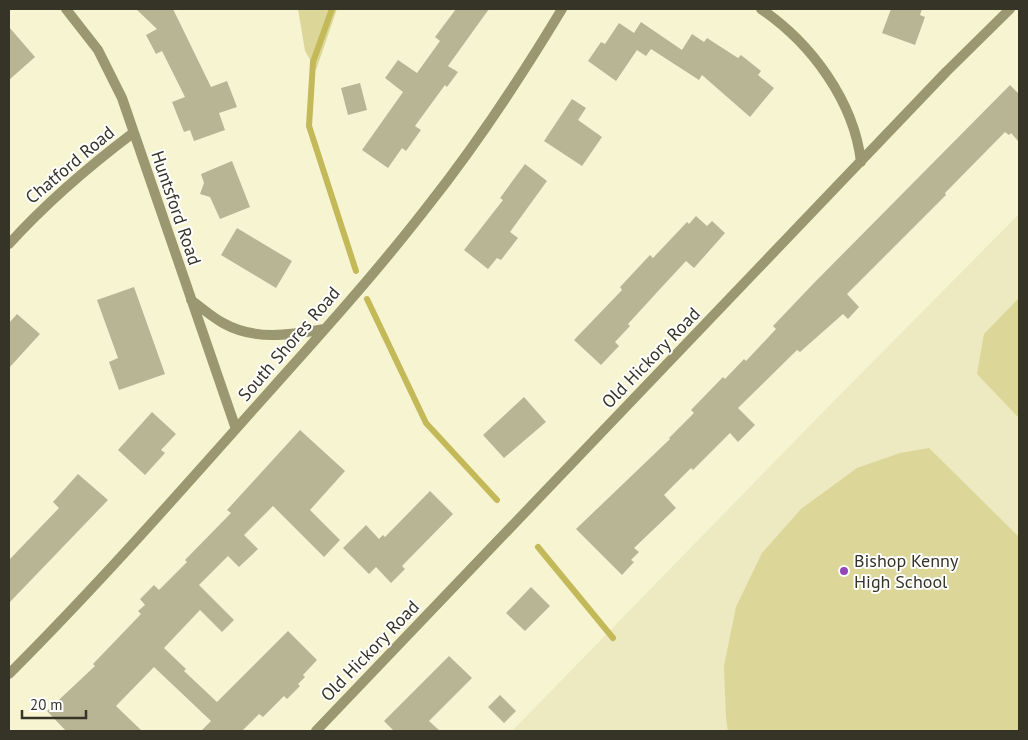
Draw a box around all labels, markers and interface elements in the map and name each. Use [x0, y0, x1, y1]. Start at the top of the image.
street label: Chatford Road [21, 121, 119, 208]
street label: Huntsford Road [146, 148, 207, 268]
street label: South Shores Road [233, 282, 345, 406]
street label: Old Hickory Road [597, 302, 705, 413]
place label: Bishop Kenny High School [854, 549, 959, 593]
marker: Bishop Kenny High School [838, 565, 850, 577]
street label: Old Hickory Road [316, 595, 424, 706]
scale bar [22, 688, 86, 720]
text: 20 m [30, 695, 63, 714]

